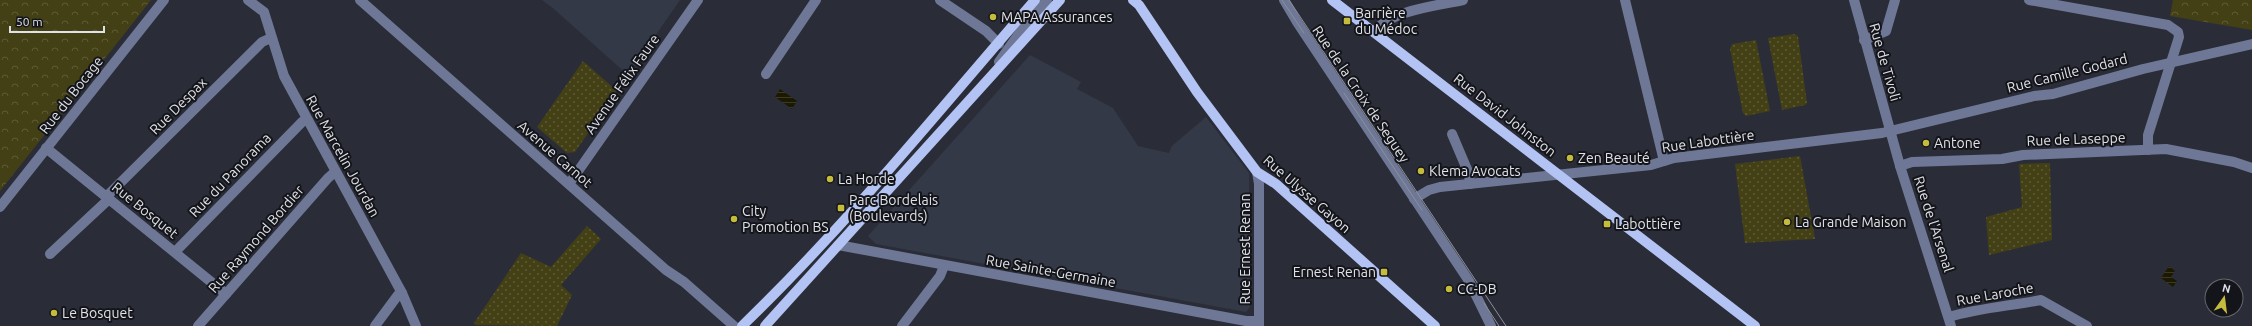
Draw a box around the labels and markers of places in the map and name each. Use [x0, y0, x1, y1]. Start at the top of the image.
place label: Barrière du Médoc [1355, 5, 1418, 37]
place label: MAPA Assurances [1001, 9, 1113, 25]
marker: MAPA Assurances [988, 12, 998, 22]
marker: Barrière du Médoc [1342, 16, 1352, 26]
place label: Antone [1934, 135, 1980, 151]
marker: Antone [1921, 138, 1931, 148]
place label: Zen Beauté [1578, 150, 1650, 166]
marker: Zen Beauté [1565, 153, 1575, 163]
place label: Klema Avocats [1429, 163, 1521, 179]
marker: Klema Avocats [1416, 166, 1426, 176]
place label: La Horde [838, 171, 895, 187]
marker: La Horde [825, 174, 835, 184]
place label: Parc Bordelais (Boulevards) [849, 192, 938, 224]
place label: City Promotion BS [742, 203, 829, 235]
marker: Parc Bordelais (Boulevards) [836, 203, 846, 213]
marker: City Promotion BS [729, 214, 739, 224]
place label: La Grande Maison [1795, 214, 1906, 230]
place label: Labottière [1615, 216, 1681, 232]
marker: La Grande Maison [1782, 217, 1792, 227]
marker: Labottière [1602, 219, 1612, 229]
place label: Ernest Renan [1293, 264, 1376, 280]
marker: Ernest Renan [1379, 267, 1389, 277]
place label: CC-DB [1457, 281, 1497, 297]
marker: CC-DB [1444, 284, 1454, 294]
place label: Le Bosquet [62, 305, 133, 321]
marker: Le Bosquet [49, 308, 59, 318]

